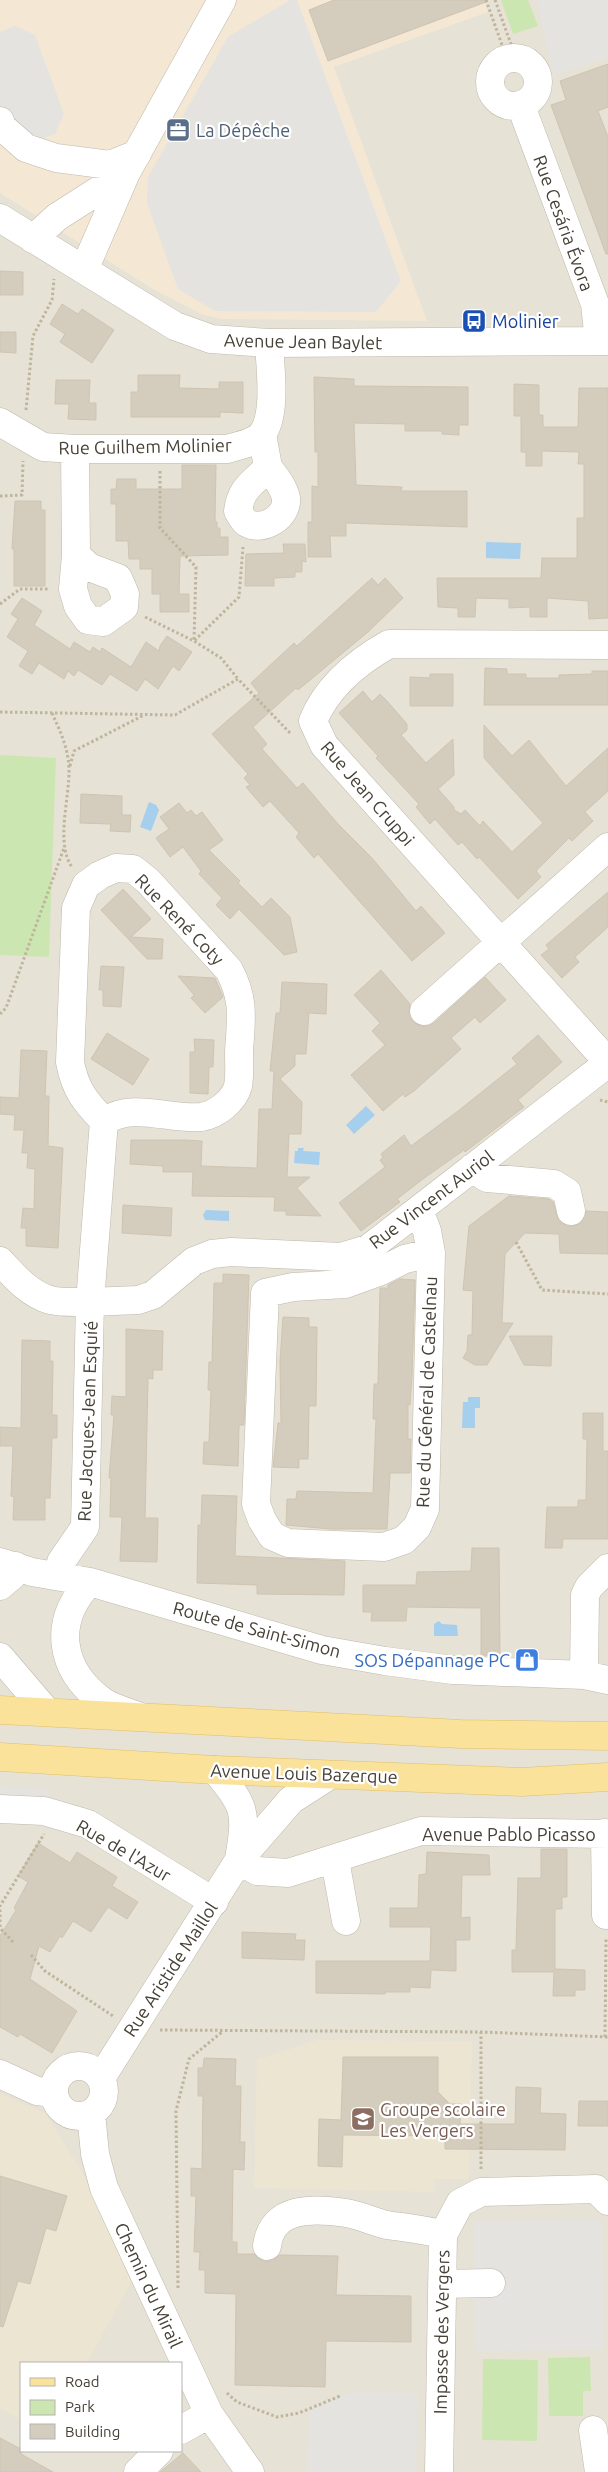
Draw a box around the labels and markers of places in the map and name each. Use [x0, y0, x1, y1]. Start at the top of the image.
office icon: La Dépêche [165, 117, 191, 143]
place label: La Dépêche [196, 120, 290, 140]
bus stop icon: Molinier [461, 308, 487, 334]
place label: Molinier [492, 311, 559, 331]
shop icon: SOS Dépannage PC [514, 1647, 540, 1673]
place label: SOS Dépannage PC [355, 1650, 510, 1670]
place label: Groupe scolaire Les Vergers [380, 2099, 506, 2140]
school or university icon: Groupe scolaire Les Vergers [350, 2106, 376, 2132]

